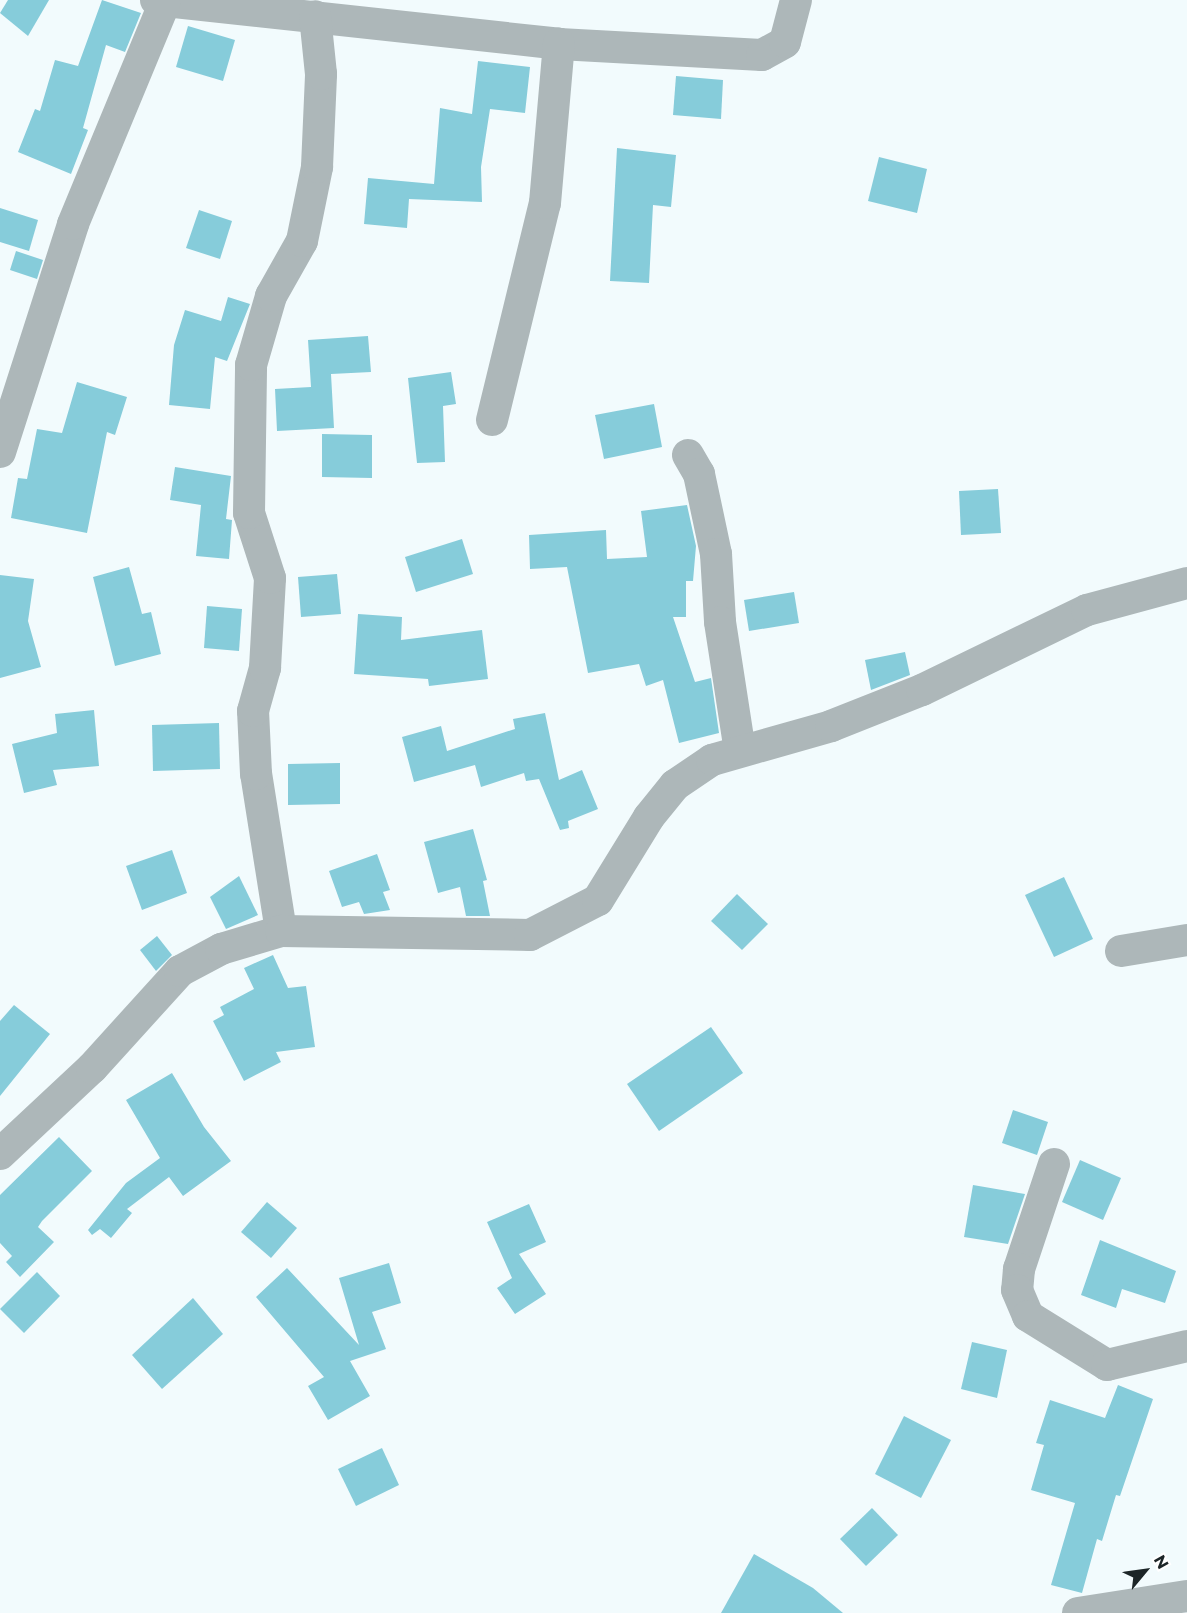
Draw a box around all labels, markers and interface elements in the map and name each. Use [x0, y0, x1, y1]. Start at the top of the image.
north arrow [1115, 1541, 1175, 1601]
text: N [1150, 1552, 1173, 1572]

